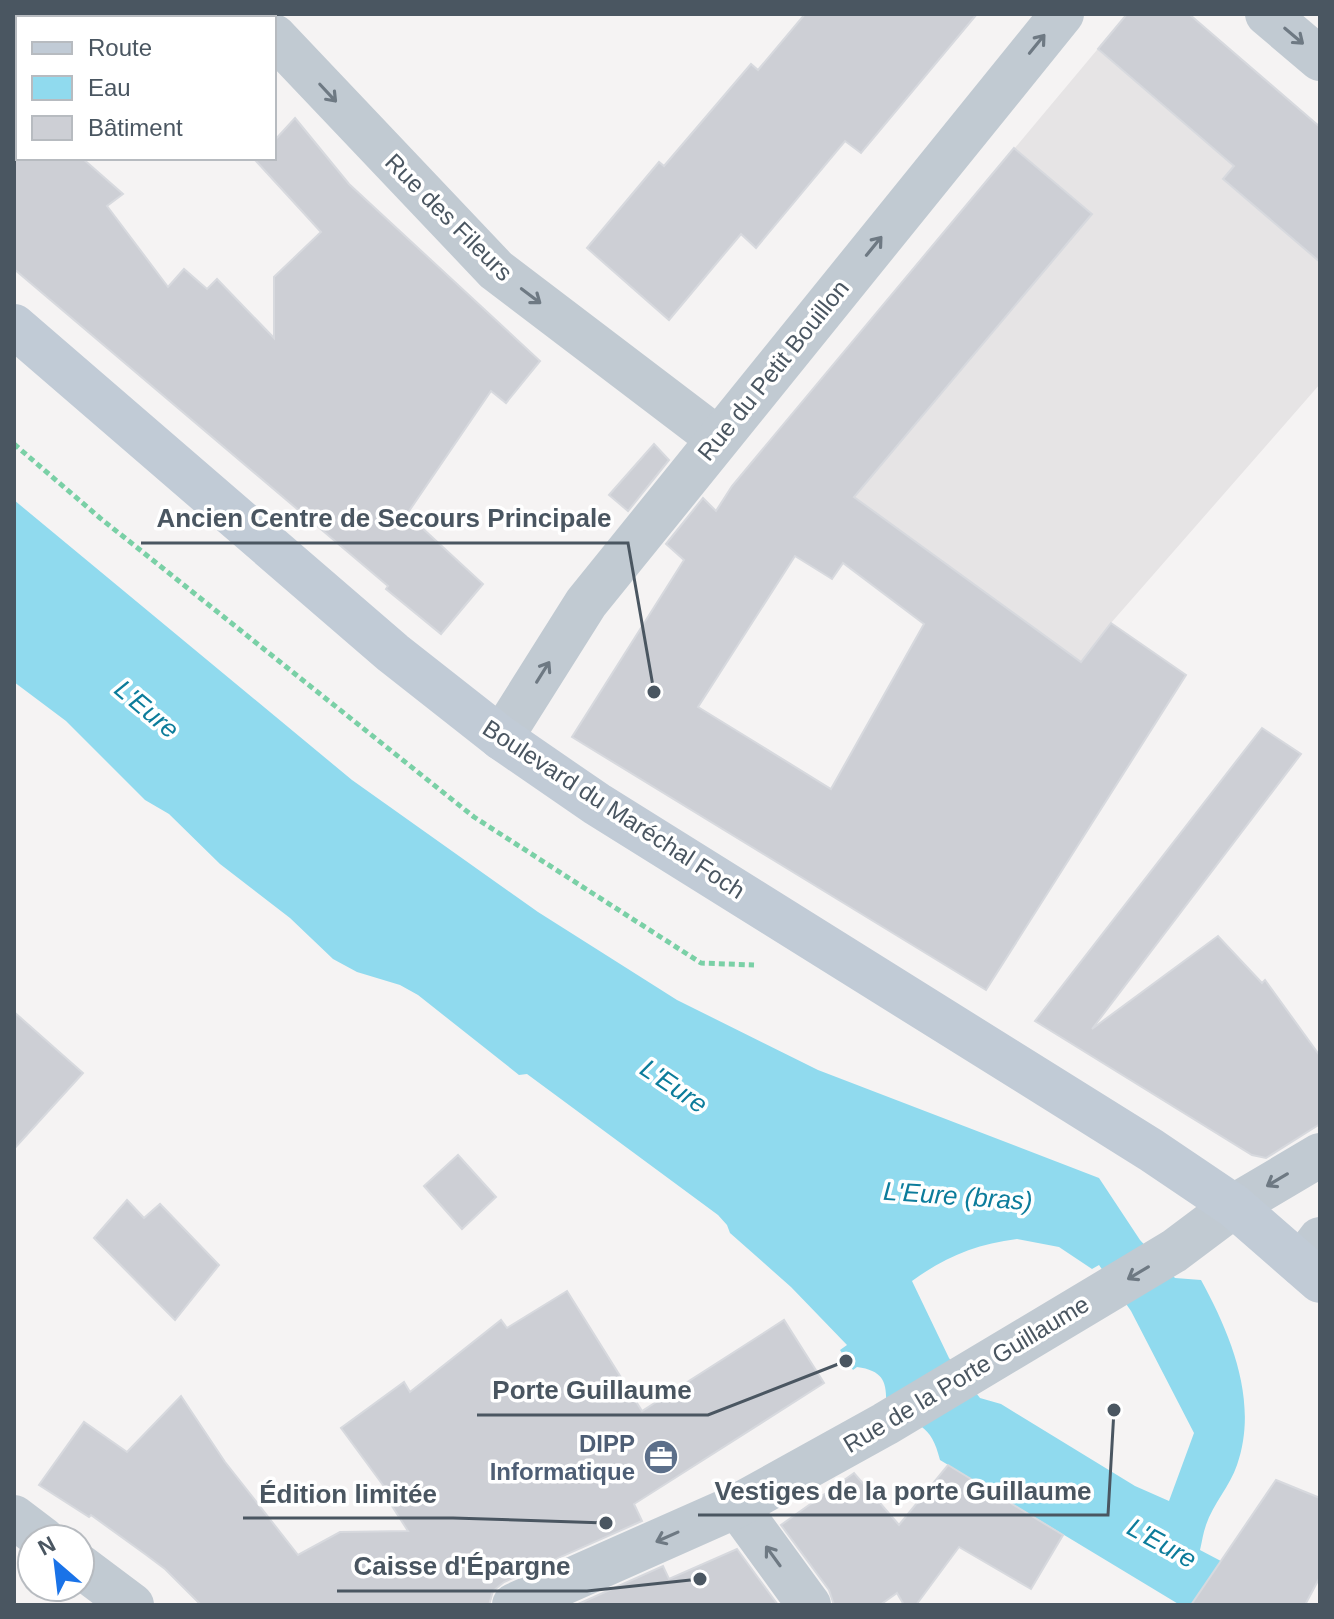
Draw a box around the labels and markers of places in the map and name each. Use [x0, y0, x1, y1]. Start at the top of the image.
callout: Ancien Centre de Secours Principale [141, 493, 628, 543]
callout: Porte Guillaume [477, 1365, 708, 1415]
place label: DIPP Informatique [490, 1430, 635, 1485]
office icon: DIPP Informatique [642, 1438, 680, 1476]
callout: Vestiges de la porte Guillaume [698, 1465, 1108, 1515]
callout: Édition limitée [243, 1468, 453, 1518]
callout: Caisse d'Épargne [337, 1541, 587, 1591]

